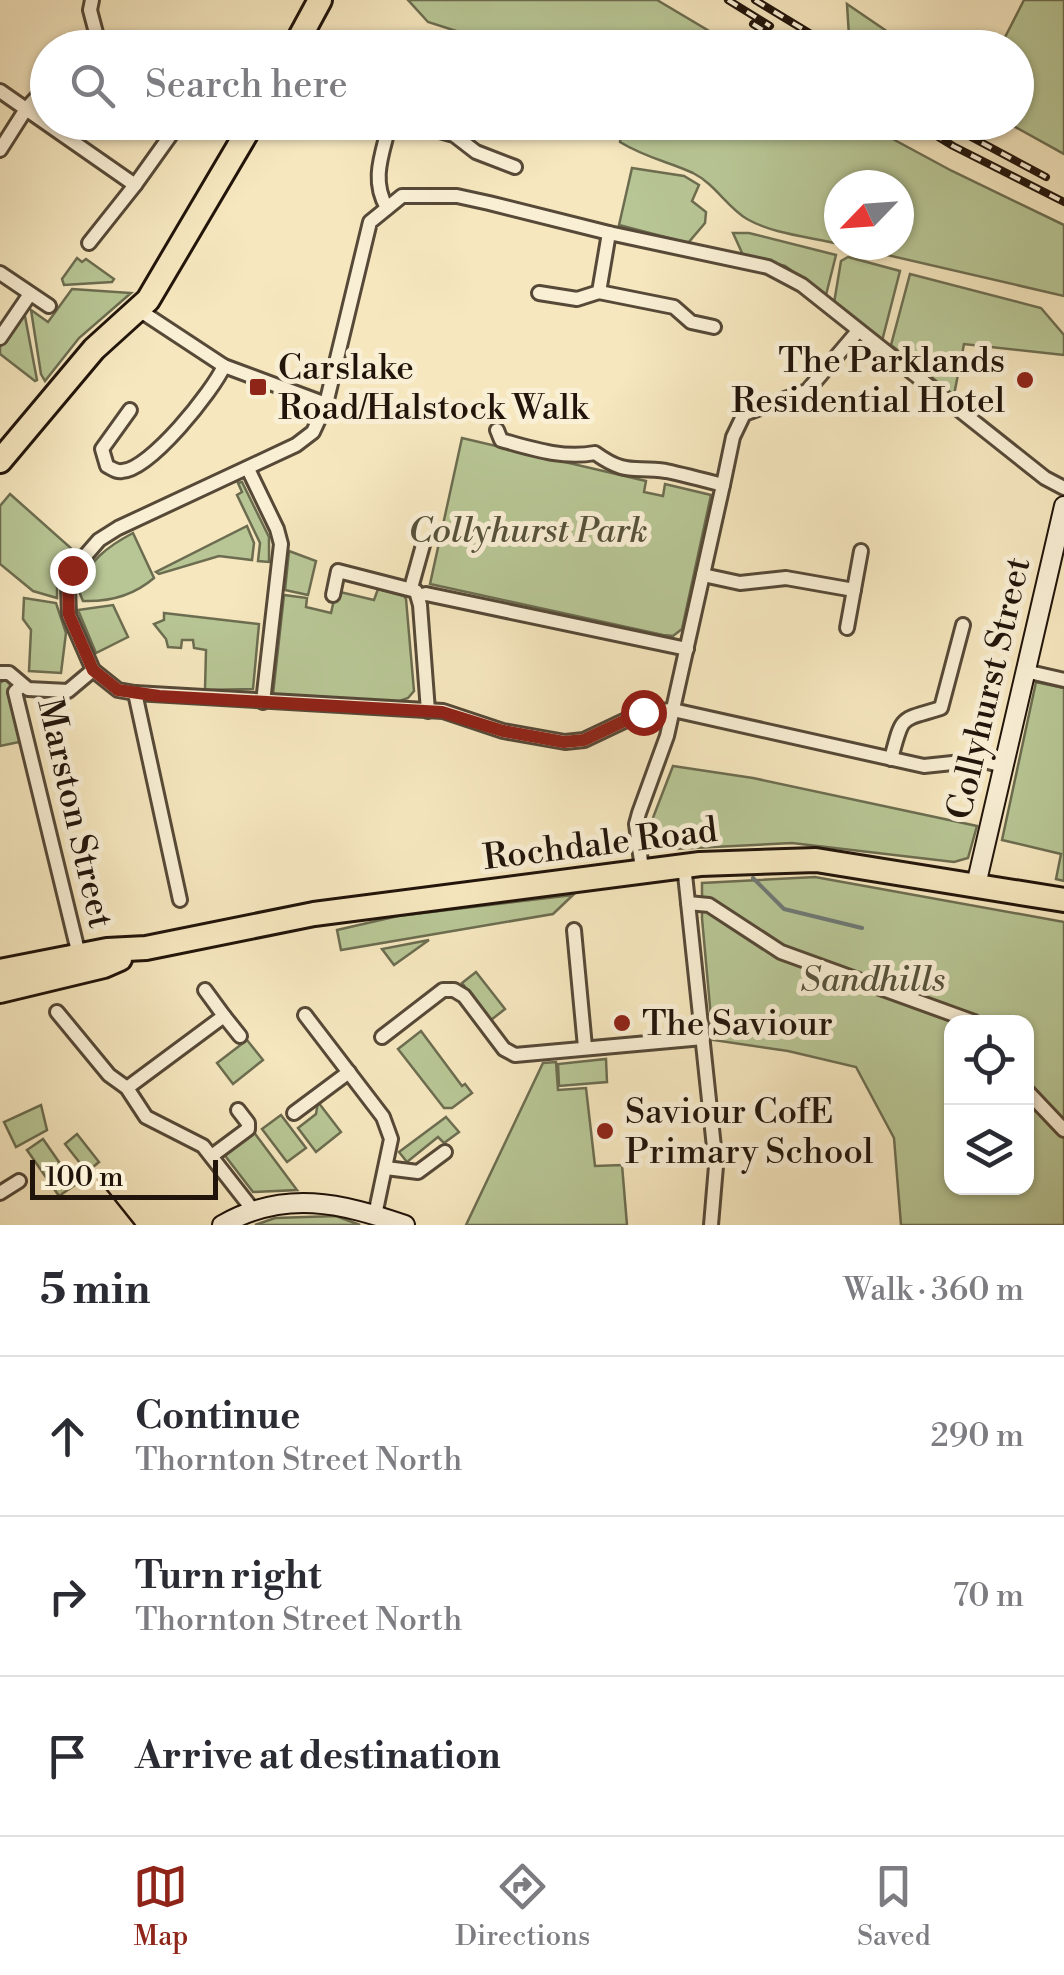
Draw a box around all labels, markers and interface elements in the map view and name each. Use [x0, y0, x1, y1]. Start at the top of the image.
search box [30, 30, 1034, 140]
icon: search [65, 58, 120, 113]
text: Search here [145, 62, 348, 109]
north arrow [824, 170, 914, 260]
place label: The Parklands Residential Hotel [731, 340, 1005, 423]
place label: Carslake Road/Halstock Walk [278, 347, 590, 430]
marker: The Parklands Residential Hotel [1014, 369, 1036, 391]
marker: Carslake Road/Halstock Walk [247, 376, 269, 398]
park label: Collyhurst Park [408, 510, 648, 553]
route end [50, 548, 96, 594]
street label: Collyhurst Street [938, 553, 1041, 824]
route start [621, 690, 667, 736]
street label: Marston Street [27, 694, 122, 932]
street label: Rochdale Road [481, 809, 720, 880]
park label: Sandhills [801, 959, 945, 1002]
place label: The Saviour [642, 1003, 833, 1046]
marker: The Saviour [611, 1012, 633, 1034]
map controls [944, 1015, 1034, 1195]
button: locate [944, 1015, 1034, 1105]
place label: Saviour CofE Primary School [625, 1091, 873, 1174]
button: layers [944, 1105, 1034, 1195]
marker: Saviour CofE Primary School [594, 1120, 616, 1142]
scale bar [30, 1155, 218, 1200]
text: 100 m [45, 1160, 124, 1195]
text: 5 min [40, 1264, 150, 1317]
text: Walk · 360 m [843, 1270, 1024, 1310]
text: Continue [135, 1393, 300, 1440]
icon: ahead [40, 1409, 95, 1464]
text: 290 m [931, 1416, 1024, 1456]
text: Thornton Street North [135, 1440, 462, 1480]
text: Turn right [135, 1553, 321, 1600]
icon: right [40, 1569, 95, 1624]
text: 70 m [953, 1576, 1024, 1616]
text: Thornton Street North [135, 1600, 462, 1640]
icon: arrive [40, 1729, 95, 1784]
text: Arrive at destination [135, 1733, 501, 1780]
tab: Map [133, 1859, 188, 1954]
tab: Directions [455, 1859, 590, 1954]
tab: Saved [857, 1859, 931, 1954]

